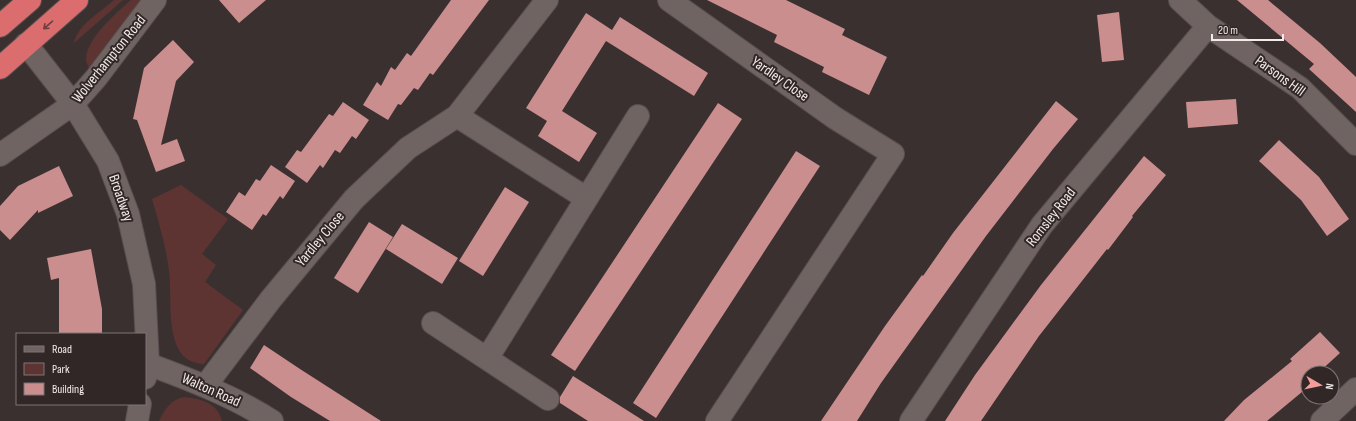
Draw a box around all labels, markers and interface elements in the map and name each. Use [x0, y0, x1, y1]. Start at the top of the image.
street label: Wolverhampton Road [68, 11, 150, 107]
scale bar [1212, 16, 1283, 42]
one-way arrow [42, 21, 53, 30]
text: 20 m [1218, 23, 1238, 38]
street label: Parsons Hill [1251, 51, 1309, 101]
street label: Yardley Close [747, 52, 813, 106]
street label: Broadway [104, 172, 138, 224]
street label: Romsley Road [1022, 184, 1080, 250]
street label: Yardley Close [291, 207, 349, 271]
legend [16, 333, 146, 405]
text: Road [52, 342, 72, 357]
text: Park [52, 362, 70, 377]
north arrow [1300, 365, 1340, 405]
street label: Walton Road [179, 369, 243, 411]
text: Building [52, 382, 84, 397]
text: N [1322, 383, 1336, 391]

